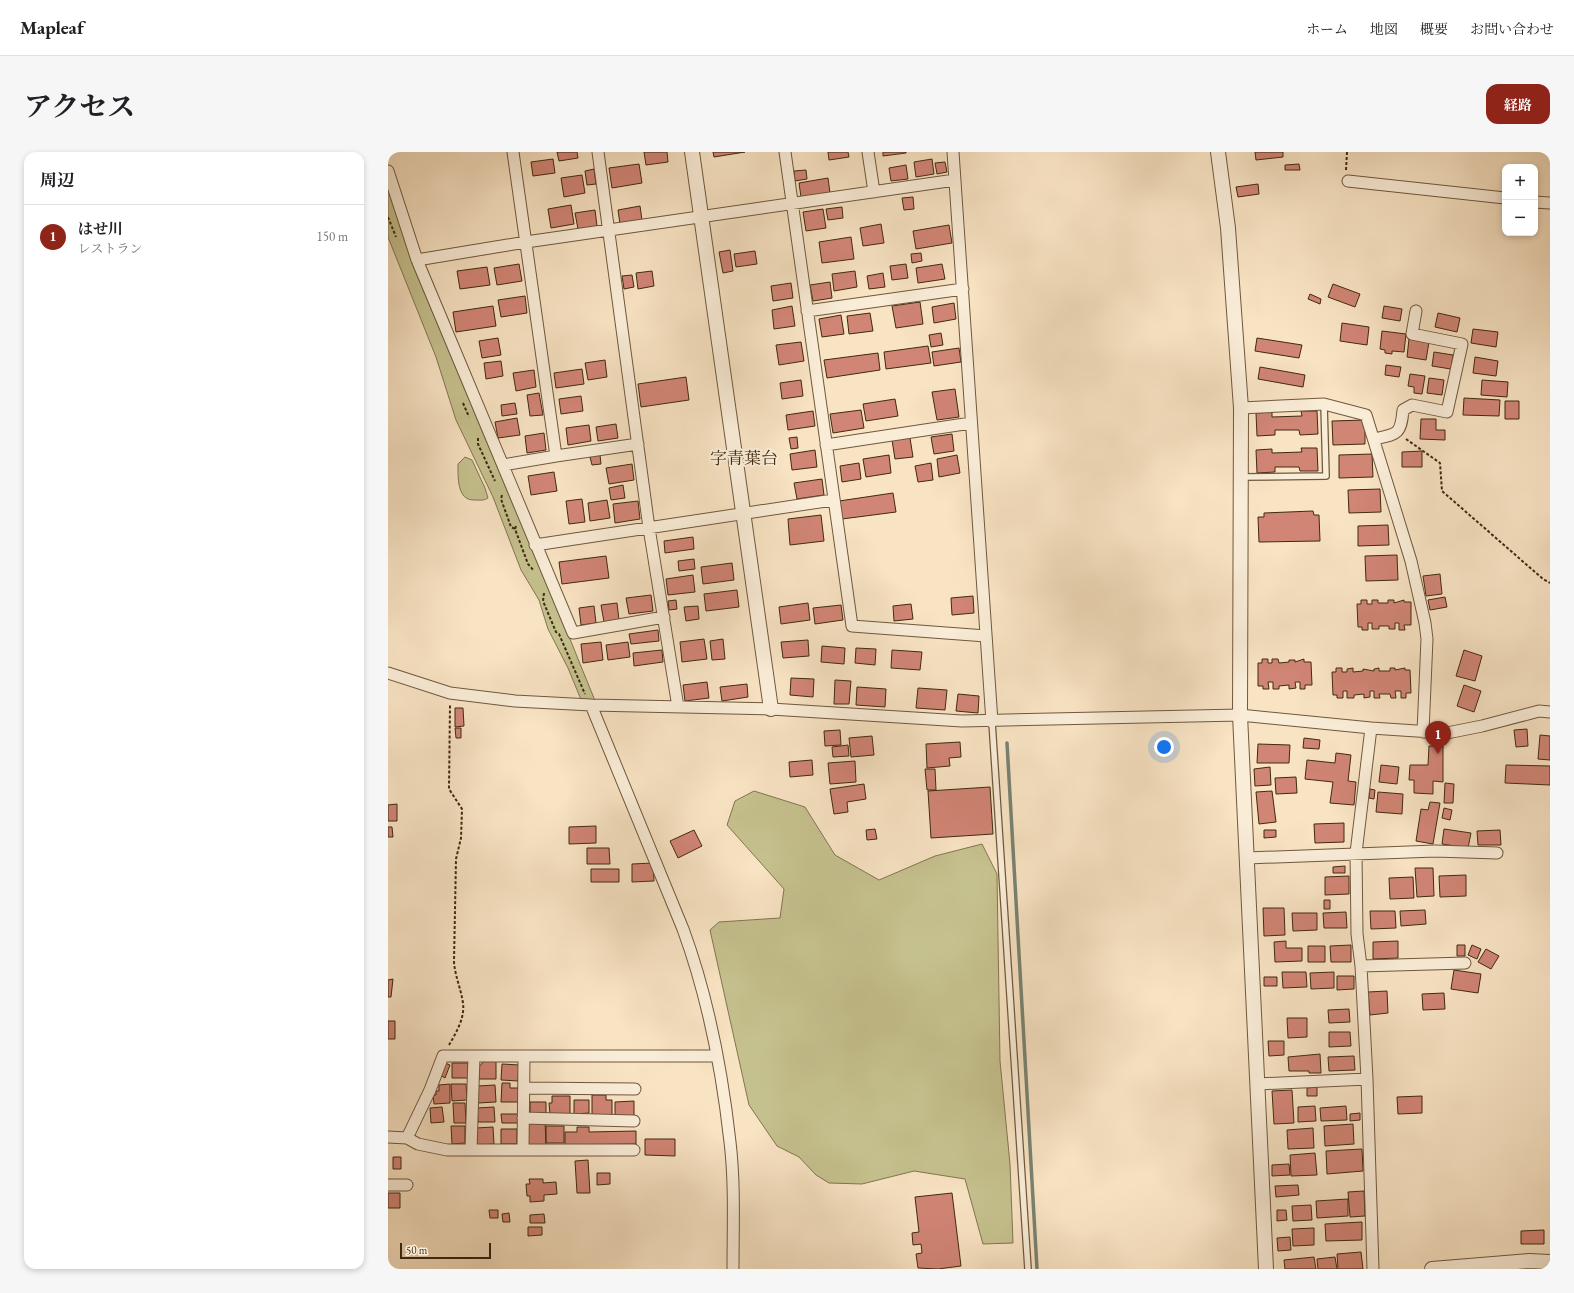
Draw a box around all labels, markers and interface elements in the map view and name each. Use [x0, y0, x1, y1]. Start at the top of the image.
text: Mapleaf [20, 15, 84, 40]
text: ホーム [1306, 20, 1348, 38]
text: 地図 [1370, 20, 1398, 38]
text: 概要 [1420, 20, 1448, 38]
text: お問い合わせ [1470, 20, 1554, 38]
button: 経路 [1486, 84, 1550, 124]
text: アクセス [24, 88, 135, 124]
map controls [1502, 164, 1538, 236]
button: + [1502, 164, 1538, 200]
text: 周辺 [40, 169, 74, 191]
button: − [1502, 200, 1538, 236]
text: はせ川 [78, 219, 123, 238]
text: 1 [50, 228, 56, 245]
text: 150 m [317, 228, 348, 245]
text: レストラン [78, 240, 143, 257]
district label: 字青葉台 [710, 447, 778, 469]
pin: 1 [1425, 721, 1451, 754]
your location [1154, 737, 1174, 757]
scale bar [400, 1241, 491, 1260]
text: 50 m [406, 1243, 427, 1257]

